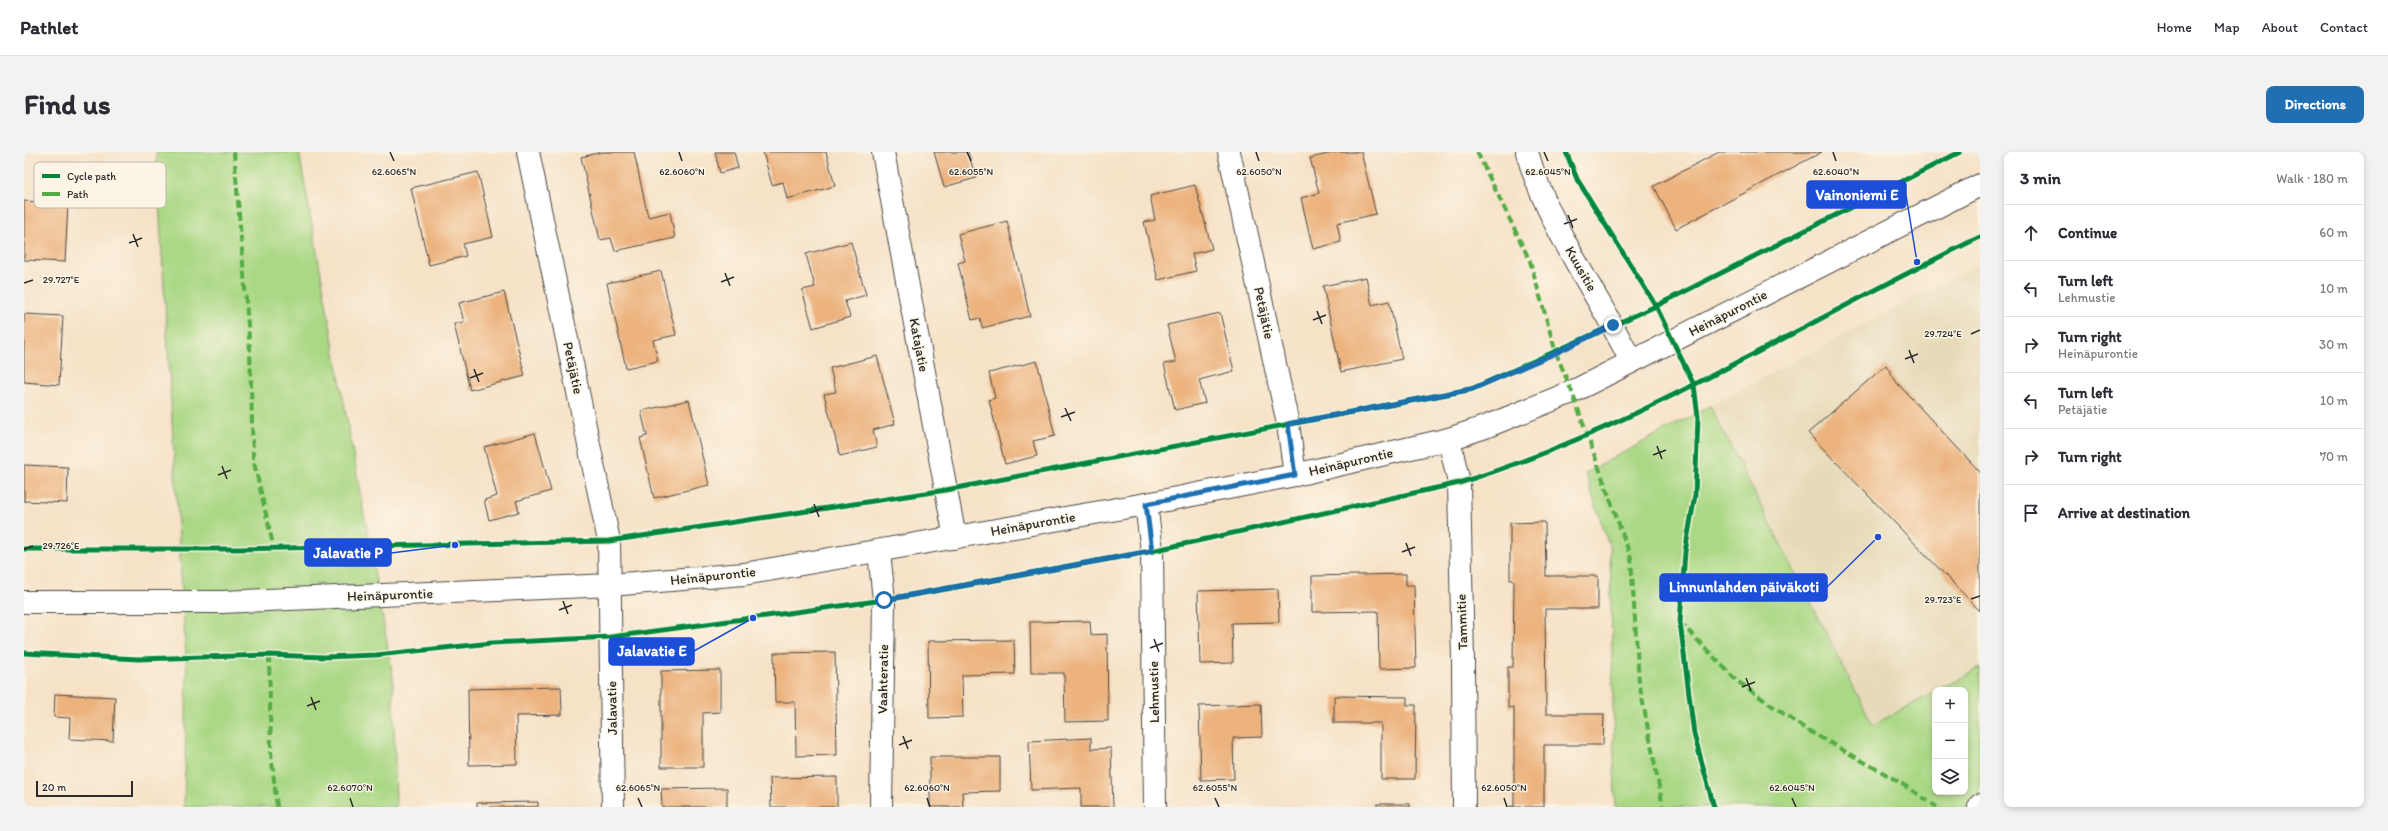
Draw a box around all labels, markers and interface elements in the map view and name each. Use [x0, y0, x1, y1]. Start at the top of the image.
text: Pathlet [20, 16, 78, 39]
text: Home [2157, 19, 2192, 36]
text: Map [2214, 19, 2240, 36]
text: About [2262, 19, 2298, 36]
text: Contact [2320, 19, 2368, 36]
button: Directions [2266, 86, 2364, 123]
text: Find us [24, 87, 111, 121]
legend [34, 162, 166, 208]
text: 62.6065°N [372, 165, 417, 178]
text: 62.6060°N [659, 165, 705, 178]
text: 62.6055°N [949, 165, 994, 178]
text: 62.6050°N [1236, 165, 1282, 178]
text: 62.6045°N [1525, 165, 1571, 178]
text: 62.6040°N [1813, 165, 1859, 178]
text: 3 min [2020, 168, 2061, 188]
text: Cycle path [67, 170, 116, 183]
text: Walk · 180 m [2276, 171, 2348, 186]
callout: Vainoniemi E [1807, 181, 1906, 208]
text: Vainoniemi E [1815, 186, 1899, 204]
text: Path [67, 188, 89, 201]
icon: ahead [2020, 222, 2042, 244]
text: Continue [2058, 224, 2117, 242]
text: 60 m [2319, 225, 2348, 240]
street label: Kuusitie [1561, 243, 1601, 295]
text: Turn left [2058, 272, 2113, 290]
text: 29.727°E [43, 273, 80, 286]
icon: left [2020, 278, 2042, 300]
text: 10 m [2320, 281, 2348, 296]
street label: Petäjätie [1250, 285, 1278, 341]
street label: Heinäpurontie [1686, 286, 1770, 340]
text: Lehmustie [2058, 290, 2116, 305]
route end [1604, 316, 1622, 334]
street label: Katajatie [905, 317, 933, 374]
text: 29.724°E [1924, 327, 1962, 340]
text: Turn right [2058, 328, 2122, 346]
icon: right [2020, 334, 2042, 356]
text: 30 m [2319, 337, 2348, 352]
street label: Petäjätie [559, 340, 587, 396]
text: Heinäpurontie [2058, 346, 2138, 361]
text: Turn left [2058, 384, 2113, 402]
icon: left [2020, 390, 2042, 412]
text: 10 m [2320, 393, 2348, 408]
text: Petäjätie [2058, 402, 2107, 417]
street label: Heinäpurontie [1307, 444, 1395, 480]
icon: right [2020, 446, 2042, 468]
text: Turn right [2058, 448, 2122, 466]
text: 70 m [2320, 449, 2348, 464]
icon: arrive [2020, 502, 2042, 524]
text: Arrive at destination [2058, 504, 2190, 522]
street label: Heinäpurontie [989, 508, 1077, 540]
text: 29.726°E [43, 539, 80, 552]
callout: Jalavatie P [305, 539, 391, 566]
text: Jalavatie P [312, 544, 383, 562]
street label: Heinäpurontie [669, 563, 757, 589]
callout: Linnunlahden päiväkoti [1660, 574, 1827, 601]
text: Linnunlahden päiväkoti [1669, 578, 1819, 597]
street label: Heinäpurontie [347, 585, 434, 605]
route start [875, 591, 893, 609]
street label: Tammitie [1453, 593, 1471, 650]
text: 29.723°E [1924, 593, 1962, 606]
callout: Jalavatie E [609, 638, 694, 665]
text: Jalavatie E [616, 642, 687, 660]
street label: Vaahteratie [874, 644, 892, 714]
street label: Lehmustie [1145, 661, 1163, 723]
street label: Jalavatie [603, 681, 621, 735]
map controls [1932, 687, 1968, 795]
button: + [1932, 687, 1968, 723]
button: − [1932, 723, 1968, 759]
button: layers [1932, 759, 1968, 795]
scale bar [36, 779, 133, 798]
text: 20 m [42, 781, 66, 794]
text: 62.6070°N [327, 781, 373, 794]
text: 62.6065°N [616, 781, 661, 794]
text: 62.6060°N [904, 781, 950, 794]
text: 62.6055°N [1193, 781, 1238, 794]
text: 62.6050°N [1481, 781, 1527, 794]
text: 62.6045°N [1769, 781, 1815, 794]

